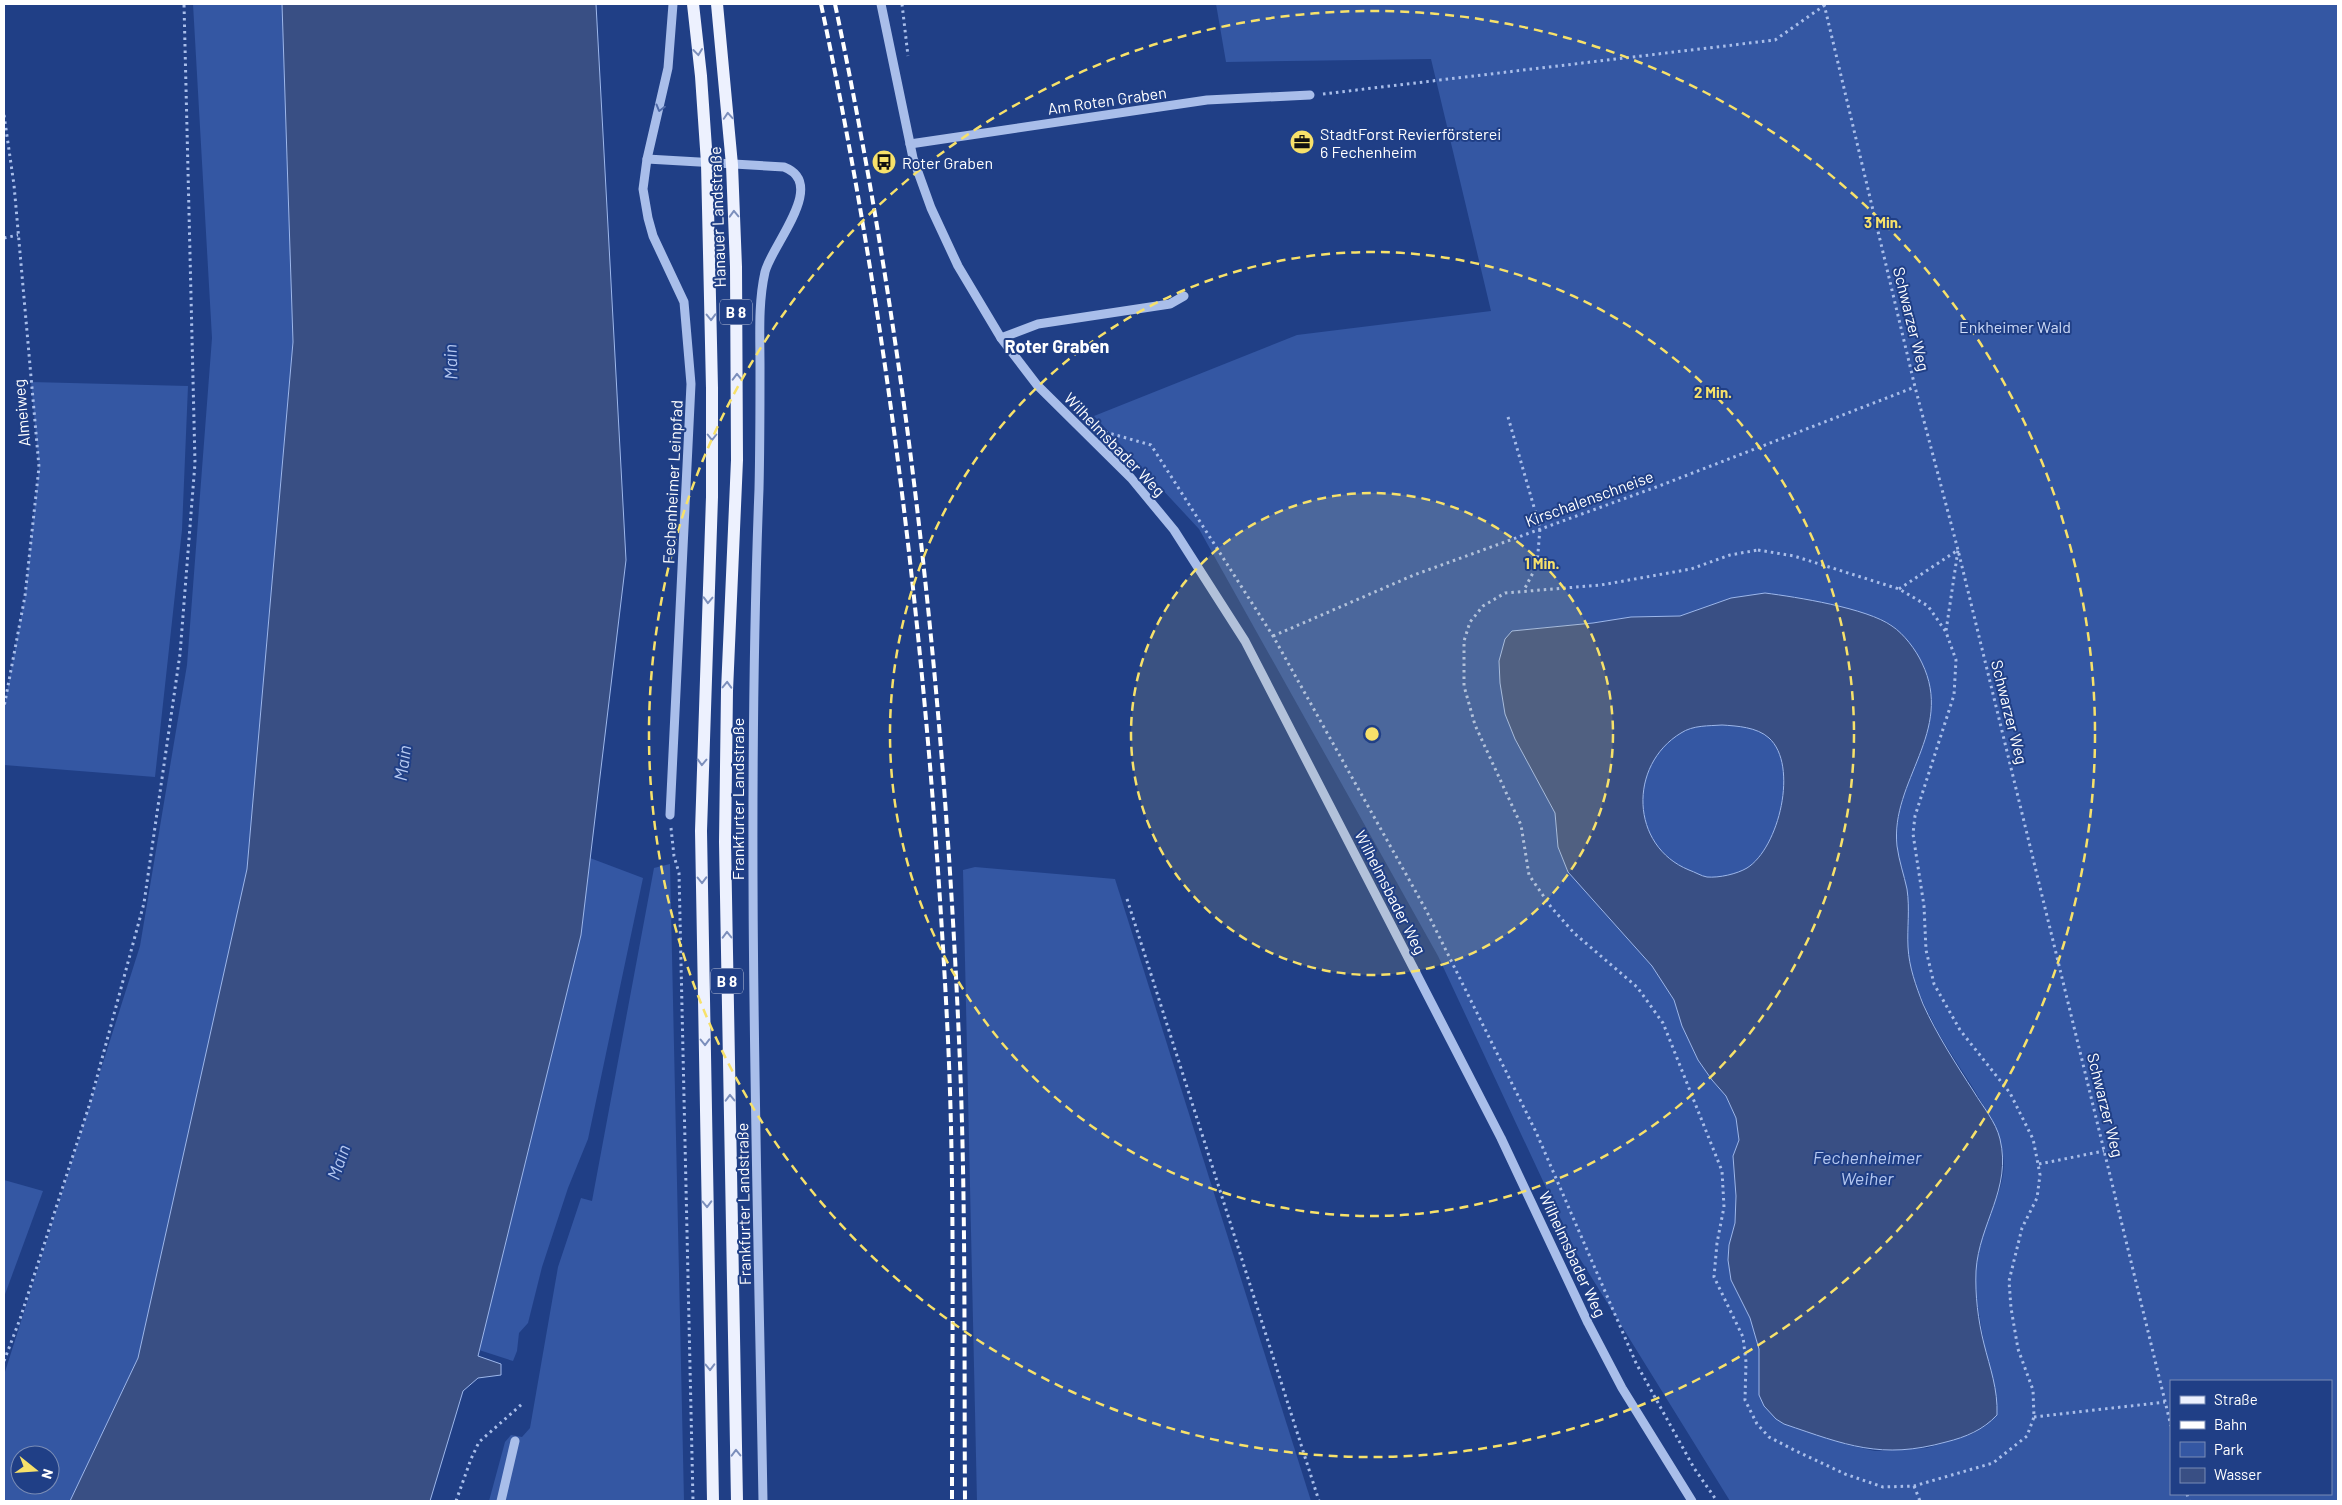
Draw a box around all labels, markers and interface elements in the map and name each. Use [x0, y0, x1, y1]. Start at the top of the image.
one-way arrow [692, 48, 703, 56]
street label: Am Roten Graben [1046, 82, 1168, 118]
one-way arrow [655, 104, 666, 113]
one-way arrow [723, 112, 734, 120]
place label: StadtForst Revierförsterei 6 Fechenheim [1320, 124, 1501, 161]
office icon: StadtForst Revierförsterei 6 Fechenheim [1289, 129, 1315, 155]
street label: Hanauer Landstraße [705, 146, 729, 288]
bus stop icon: Roter Graben [871, 149, 897, 175]
place label: Roter Graben [902, 153, 993, 172]
one-way arrow [729, 210, 739, 218]
text: 3 Min. [1864, 213, 1902, 231]
street label: Schwarzer Weg [1890, 265, 1934, 373]
road number: B 8 [720, 300, 752, 324]
one-way arrow [706, 313, 717, 321]
park label: Enkheimer Wald [1959, 317, 2071, 336]
district label: Roter Graben [1005, 335, 1109, 357]
water label: Main [438, 344, 462, 380]
one-way arrow [732, 372, 742, 380]
street label: Almeiweg [9, 379, 33, 447]
text: 2 Min. [1694, 383, 1732, 401]
street label: Wilhelmsbader Weg [1061, 388, 1169, 500]
street label: Fechenheimer Leinpfad [658, 400, 686, 564]
one-way arrow [707, 434, 717, 441]
street label: Kirschalenschneise [1522, 466, 1656, 530]
text: 1 Min. [1525, 554, 1560, 572]
one-way arrow [703, 596, 713, 604]
street label: Schwarzer Weg [1988, 658, 2032, 766]
one-way arrow [722, 681, 733, 689]
street label: Frankfurter Landstraße [728, 718, 747, 880]
centre of rings [1363, 725, 1381, 743]
water label: Main [389, 744, 415, 782]
one-way arrow [697, 758, 708, 766]
street label: Wilhelmsbader Weg [1351, 827, 1431, 957]
one-way arrow [697, 876, 707, 884]
one-way arrow [721, 931, 732, 939]
road number: B 8 [711, 968, 743, 994]
one-way arrow [699, 1038, 710, 1046]
street label: Schwarzer Weg [2084, 1051, 2128, 1159]
one-way arrow [724, 1093, 735, 1101]
street label: Frankfurter Landstraße [732, 1123, 754, 1285]
water label: Main [322, 1141, 354, 1183]
water label: Fechenheimer Weiher [1813, 1146, 1922, 1189]
street label: Wilhelmsbader Weg [1535, 1188, 1611, 1320]
one-way arrow [702, 1201, 713, 1209]
one-way arrow [705, 1364, 715, 1371]
legend [2170, 1380, 2332, 1495]
text: Straße [2214, 1390, 2258, 1408]
text: Bahn [2214, 1415, 2247, 1433]
text: Park [2214, 1440, 2244, 1458]
north arrow [10, 1445, 60, 1495]
one-way arrow [731, 1448, 741, 1456]
text: Wasser [2214, 1465, 2262, 1483]
text: N [38, 1467, 57, 1481]

